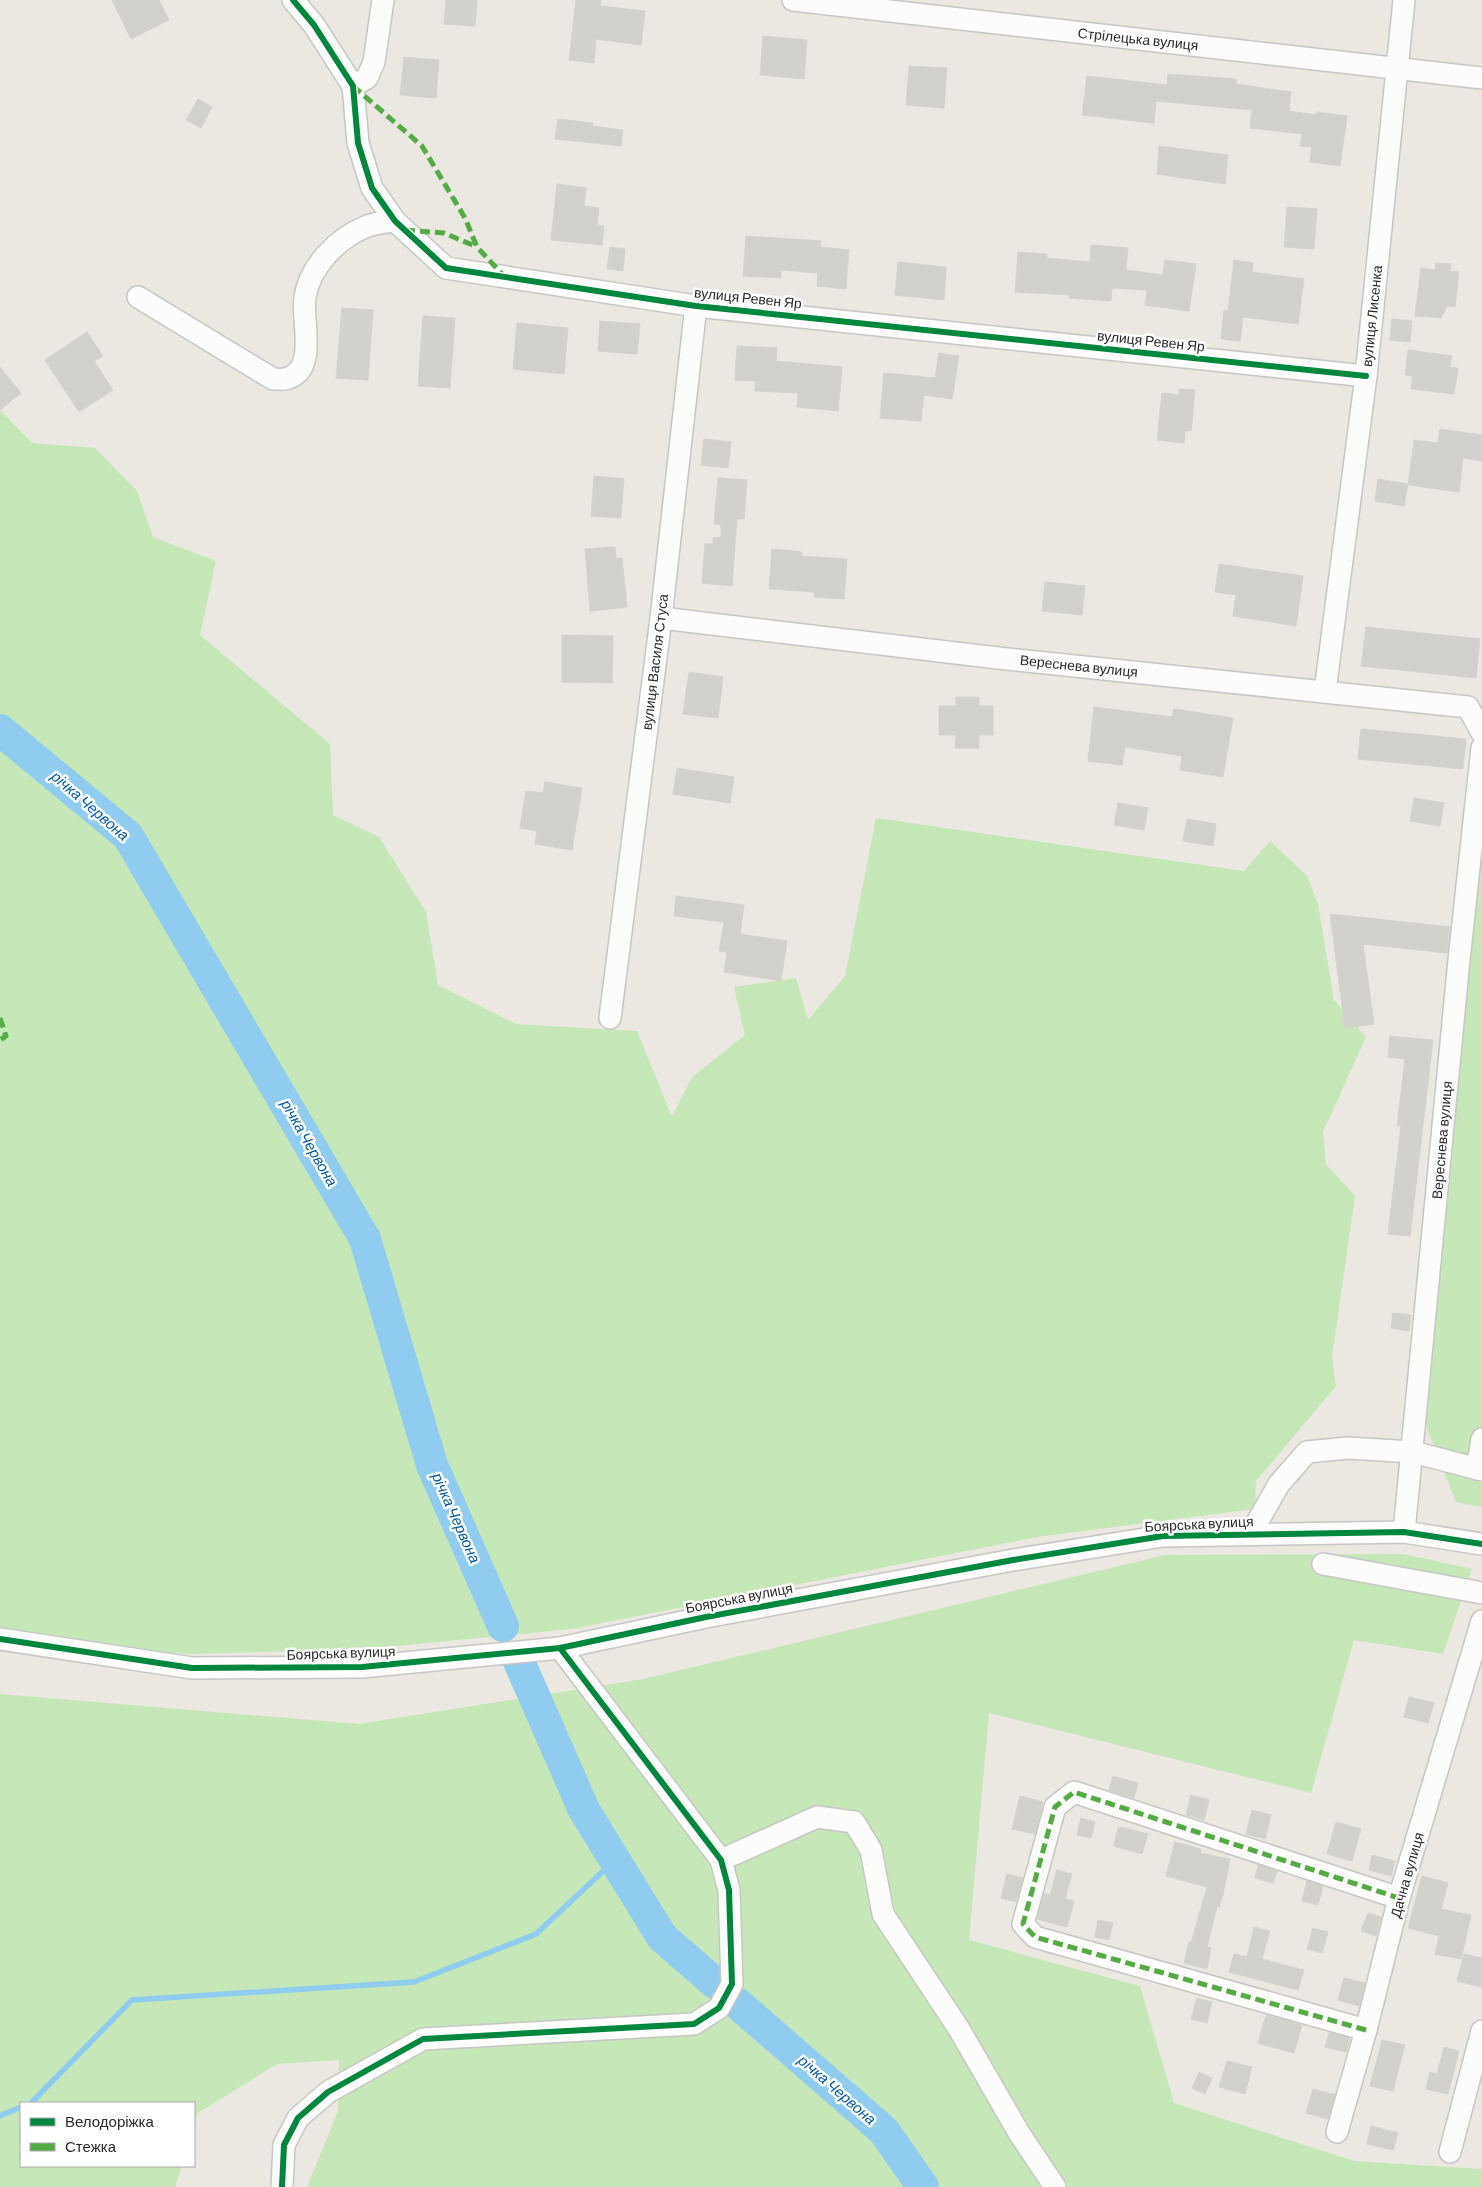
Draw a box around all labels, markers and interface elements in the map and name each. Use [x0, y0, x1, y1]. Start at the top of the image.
street label: Стрілецька вулиця [1077, 24, 1199, 53]
street label: вулиця Лисенка [1358, 264, 1385, 368]
street label: вулиця Ревен Яр [693, 283, 803, 312]
street label: вулиця Ревен Яр [1096, 326, 1206, 355]
street label: вулиця Василя Стуса [638, 593, 671, 731]
street label: Вереснева вулиця [1019, 651, 1139, 680]
water label: річка Червона [47, 766, 133, 844]
street label: Вереснева вулиця [1428, 1080, 1455, 1200]
water label: річка Червона [277, 1095, 342, 1189]
water label: річка Червона [429, 1469, 485, 1566]
street label: Боярська вулиця [1144, 1512, 1254, 1535]
street label: Боярська вулиця [684, 1579, 794, 1616]
street label: Боярська вулиця [286, 1642, 396, 1663]
street label: Дачна вулиця [1386, 1830, 1427, 1919]
water label: річка Червона [794, 2050, 880, 2128]
legend [20, 2102, 195, 2167]
text: Велодоріжка [65, 2112, 154, 2130]
text: Стежка [65, 2137, 117, 2155]

